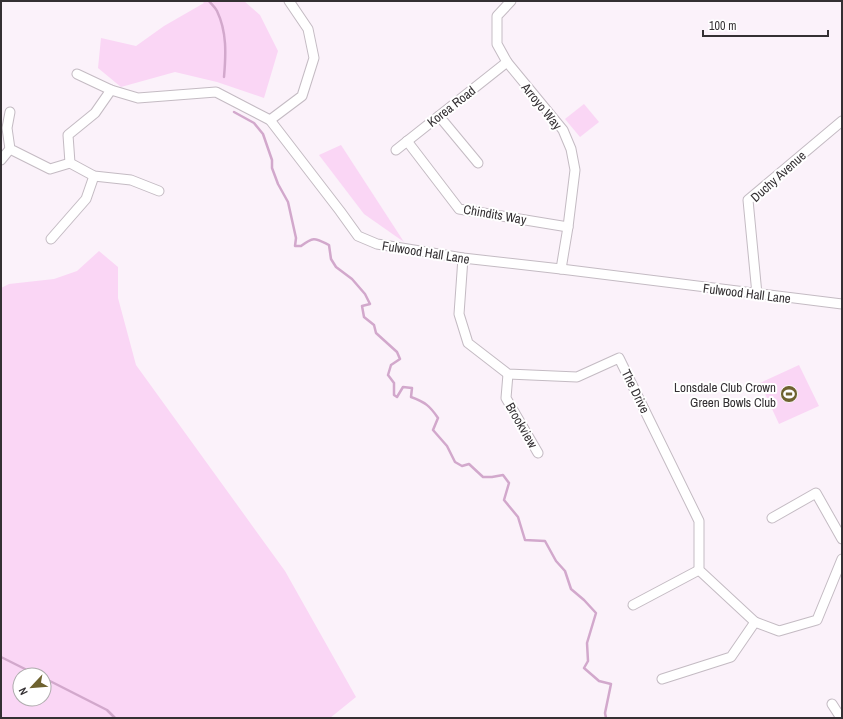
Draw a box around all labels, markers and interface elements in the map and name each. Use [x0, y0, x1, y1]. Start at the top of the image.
scale bar [703, 12, 828, 38]
text: 100 m [709, 18, 736, 34]
street label: Arroyo Way [517, 79, 566, 134]
street label: Korea Road [424, 82, 479, 131]
street label: Duchy Avenue [747, 147, 810, 206]
street label: Chindits Way [462, 201, 528, 229]
street label: Fulwood Hall Lane [381, 237, 471, 268]
street label: Fulwood Hall Lane [702, 280, 792, 307]
street label: The Drive [618, 366, 653, 416]
place label: Lonsdale Club Crown Green Bowls Club [674, 379, 776, 411]
sports icon: Lonsdale Club Crown Green Bowls Club [779, 384, 799, 404]
street label: Brookview [502, 399, 542, 451]
north arrow [12, 667, 52, 707]
text: N [15, 685, 31, 697]

